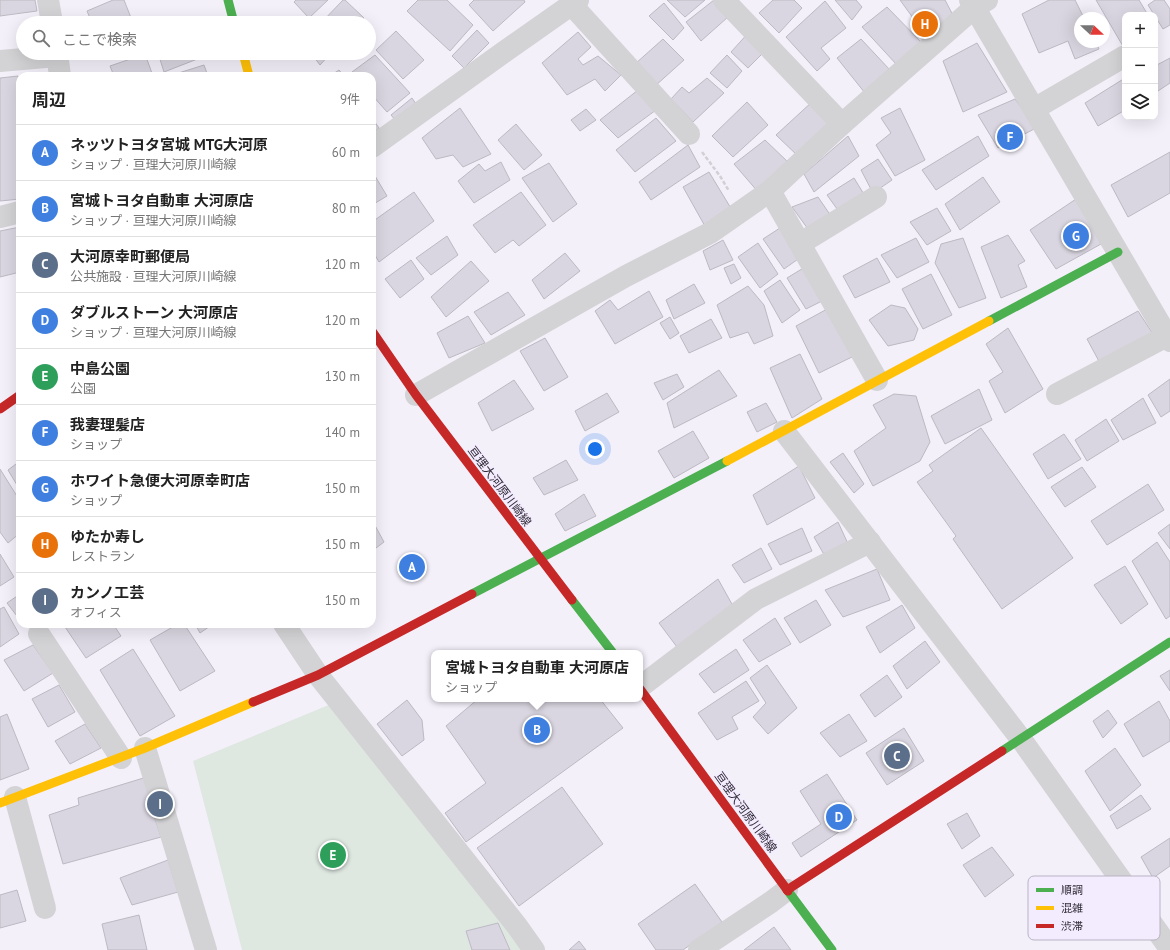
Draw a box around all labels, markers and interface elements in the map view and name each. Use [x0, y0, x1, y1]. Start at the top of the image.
pin: H [912, 9, 938, 39]
north arrow [1074, 12, 1110, 48]
map controls [1122, 12, 1158, 120]
button: + [1122, 12, 1158, 48]
search box [16, 16, 376, 60]
icon: search [30, 27, 52, 49]
text: ここで検索 [62, 30, 137, 49]
button: − [1122, 48, 1158, 84]
button: layers [1122, 84, 1158, 120]
text: 周辺 [32, 89, 66, 111]
text: 9件 [340, 91, 360, 108]
pin: F [997, 122, 1023, 152]
text: ネッツトヨタ宮城 MTG大河原 [70, 135, 268, 154]
text: A [41, 144, 49, 161]
text: 60 m [332, 144, 360, 161]
text: ショップ · 亘理大河原川崎線 [70, 156, 236, 173]
text: 宮城トヨタ自動車 大河原店 [70, 191, 254, 210]
text: B [41, 200, 49, 217]
text: 80 m [332, 200, 360, 217]
text: ショップ · 亘理大河原川崎線 [70, 212, 236, 229]
pin: G [1063, 221, 1089, 251]
text: 大河原幸町郵便局 [70, 247, 190, 266]
text: C [41, 256, 49, 273]
text: 120 m [325, 256, 360, 273]
text: 公共施設 · 亘理大河原川崎線 [70, 268, 236, 285]
text: ダブルストーン 大河原店 [70, 303, 238, 322]
text: D [41, 312, 49, 329]
text: 120 m [325, 312, 360, 329]
text: ショップ · 亘理大河原川崎線 [70, 324, 236, 341]
text: 中島公園 [70, 359, 130, 378]
text: E [42, 368, 48, 385]
text: 130 m [325, 368, 360, 385]
text: 公園 [70, 380, 96, 397]
text: 我妻理髪店 [70, 415, 145, 434]
text: F [42, 424, 48, 441]
text: 140 m [325, 424, 360, 441]
text: ショップ [70, 436, 122, 453]
your location [585, 439, 605, 459]
street label: 亘理大河原川崎線 [465, 443, 535, 529]
text: ホワイト急便大河原幸町店 [70, 471, 250, 490]
text: G [41, 480, 49, 497]
text: 150 m [325, 480, 360, 497]
text: ショップ [70, 492, 122, 509]
text: ゆたか寿し [70, 527, 145, 546]
text: H [41, 536, 49, 553]
text: 150 m [325, 536, 360, 553]
text: レストラン [70, 548, 135, 565]
pin: A [399, 552, 425, 582]
text: カンノ工芸 [70, 583, 144, 602]
text: I [43, 592, 47, 609]
text: 150 m [325, 592, 360, 609]
text: オフィス [70, 604, 122, 621]
popup [431, 650, 643, 702]
text: 宮城トヨタ自動車 大河原店 [445, 658, 629, 677]
text: ショップ [445, 679, 497, 696]
pin: B [524, 715, 550, 745]
pin: C [884, 741, 910, 771]
street label: 亘理大河原川崎線 [712, 769, 780, 855]
pin: I [147, 789, 173, 819]
pin: D [826, 802, 852, 832]
pin: E [320, 840, 346, 870]
legend [1028, 876, 1160, 940]
text: 順調 [1061, 883, 1083, 897]
text: 混雑 [1061, 901, 1083, 915]
text: 渋滞 [1061, 919, 1083, 933]

